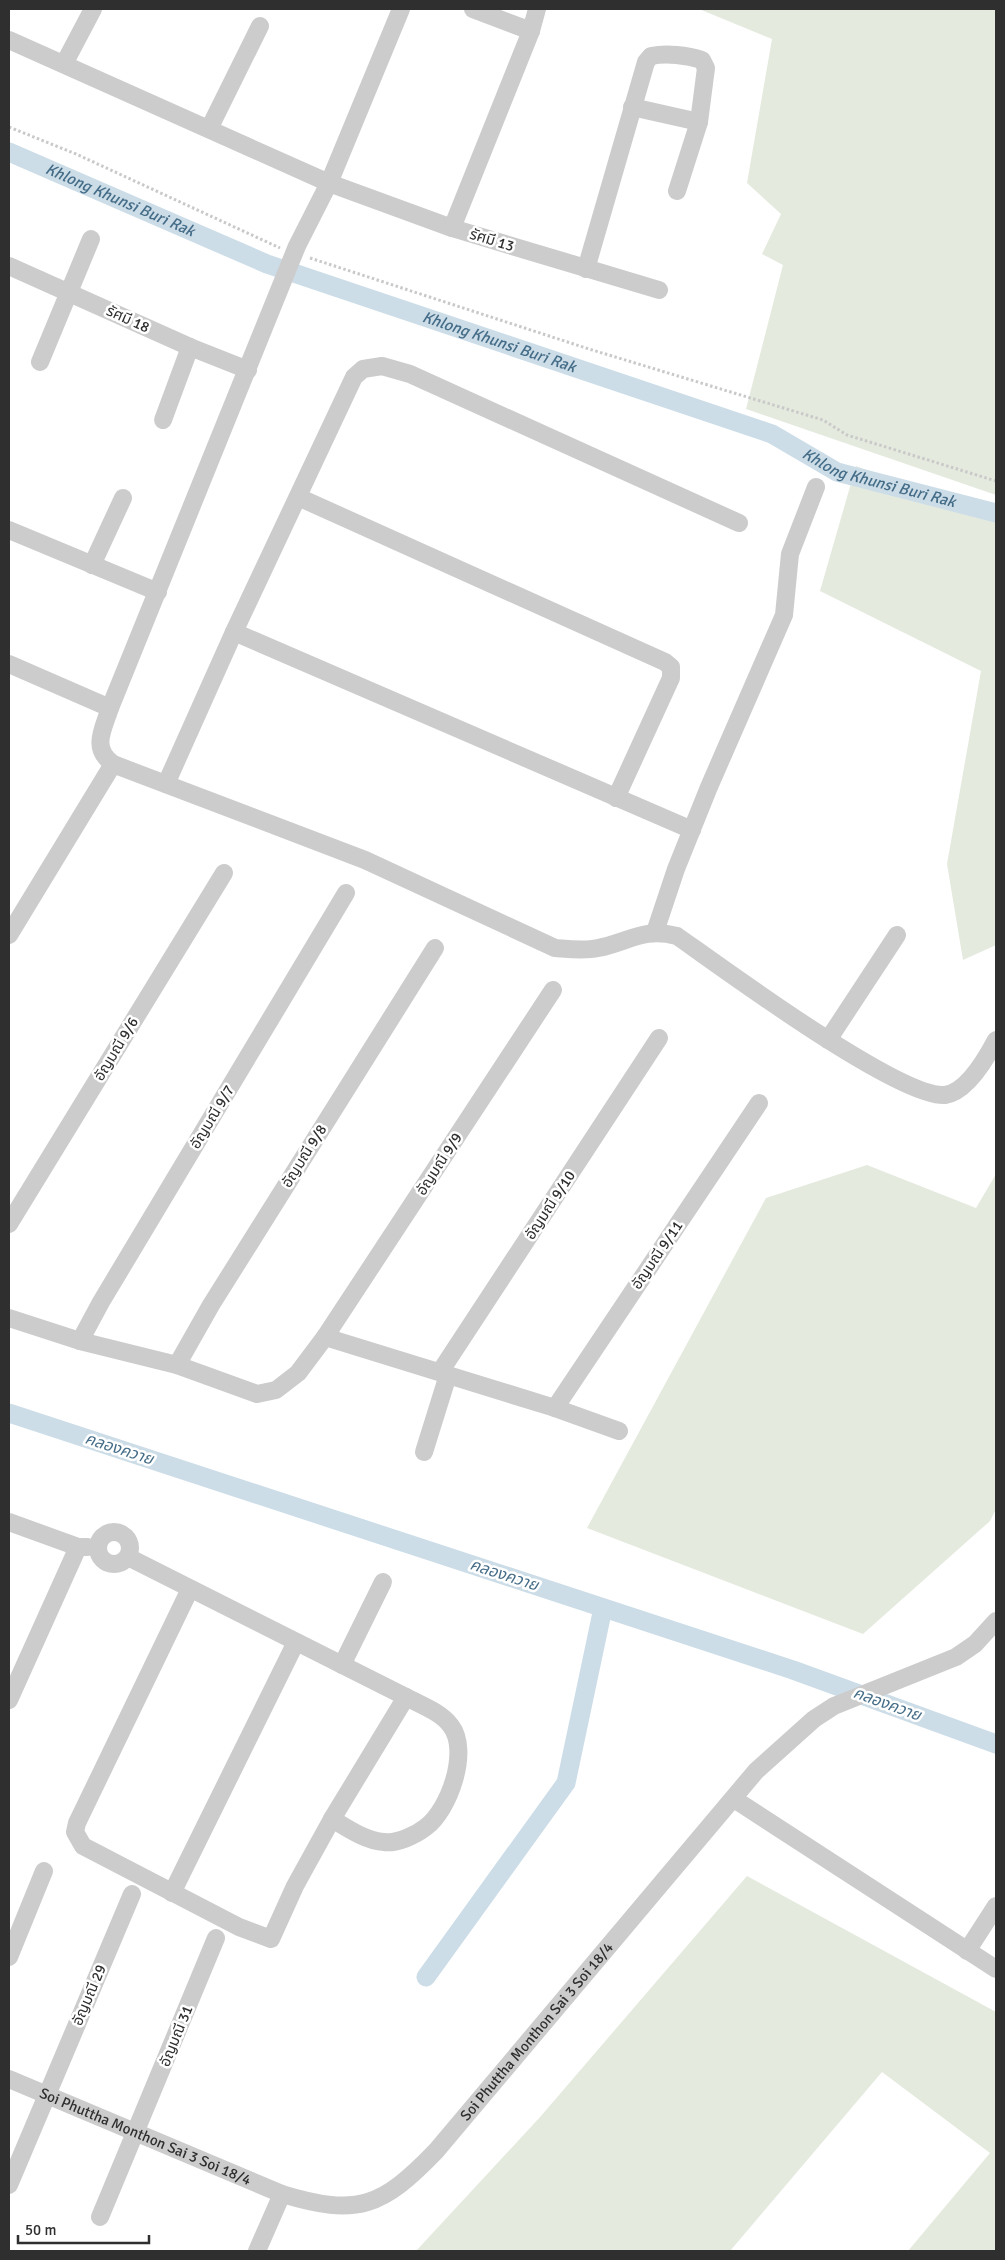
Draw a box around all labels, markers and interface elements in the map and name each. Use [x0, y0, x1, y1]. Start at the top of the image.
water label: Khlong Khunsi Buri Rak [42, 159, 199, 242]
street label: รัศมี 13 [468, 225, 516, 255]
street label: รัศมี 18 [104, 302, 152, 336]
water label: Khlong Khunsi Buri Rak [420, 307, 580, 378]
water label: Khlong Khunsi Buri Rak [799, 444, 959, 513]
street label: อัญมณี 9/6 [90, 1014, 142, 1084]
street label: อัญมณี 9/7 [186, 1082, 238, 1152]
street label: อัญมณี 9/8 [278, 1121, 330, 1191]
street label: อัญมณี 9/9 [412, 1129, 466, 1199]
street label: อัญมณี 9/10 [521, 1167, 579, 1243]
street label: อัญมณี 9/11 [627, 1217, 687, 1293]
water label: คลองควาย [82, 1429, 157, 1470]
water label: คลองควาย [467, 1555, 542, 1596]
water label: คลองควาย [850, 1683, 925, 1726]
street label: Soi Phuttha Monthon Sai 3 Soi 18/4 [456, 1938, 617, 2124]
street label: อัญมณี 29 [68, 1962, 110, 2028]
street label: อัญมณี 31 [156, 2003, 196, 2069]
street label: Soi Phuttha Monthon Sai 3 Soi 18/4 [37, 2084, 254, 2189]
scale bar [18, 2212, 149, 2244]
text: 50 m [25, 2221, 56, 2239]

